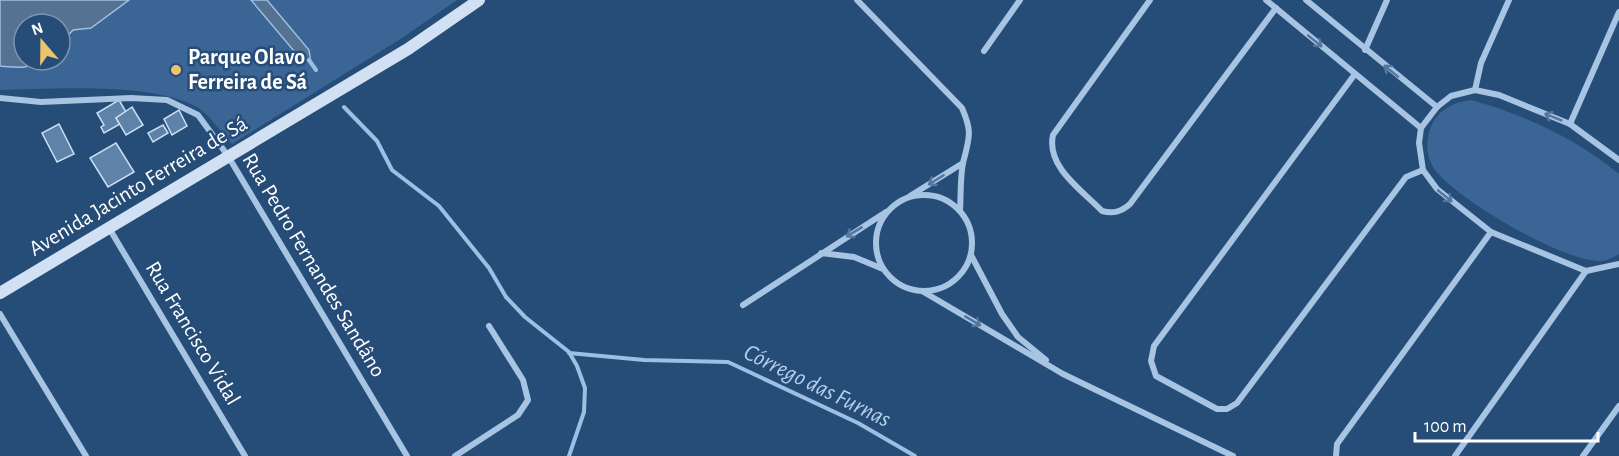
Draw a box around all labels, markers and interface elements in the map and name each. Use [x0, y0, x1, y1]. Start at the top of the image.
north arrow [12, 12, 72, 72]
text: N [29, 19, 45, 38]
one-way arrow [1307, 34, 1322, 48]
place label: Parque Olavo Ferreira de Sá [188, 46, 308, 93]
marker: Parque Olavo Ferreira de Sá [169, 63, 183, 77]
one-way arrow [1383, 64, 1399, 77]
one-way arrow [1544, 111, 1562, 122]
street label: Avenida Jacinto Ferreira de Sá [25, 112, 251, 260]
street label: Rua Pedro Fernandes Sandâno [238, 149, 390, 381]
one-way arrow [928, 175, 945, 187]
one-way arrow [1437, 189, 1453, 202]
one-way arrow [846, 226, 863, 238]
street label: Rua Francisco Vidal [142, 257, 244, 409]
one-way arrow [964, 315, 981, 327]
water label: Córrego das Furnas [740, 340, 895, 432]
scale bar [1415, 405, 1598, 443]
text: 100 m [1424, 418, 1467, 436]

